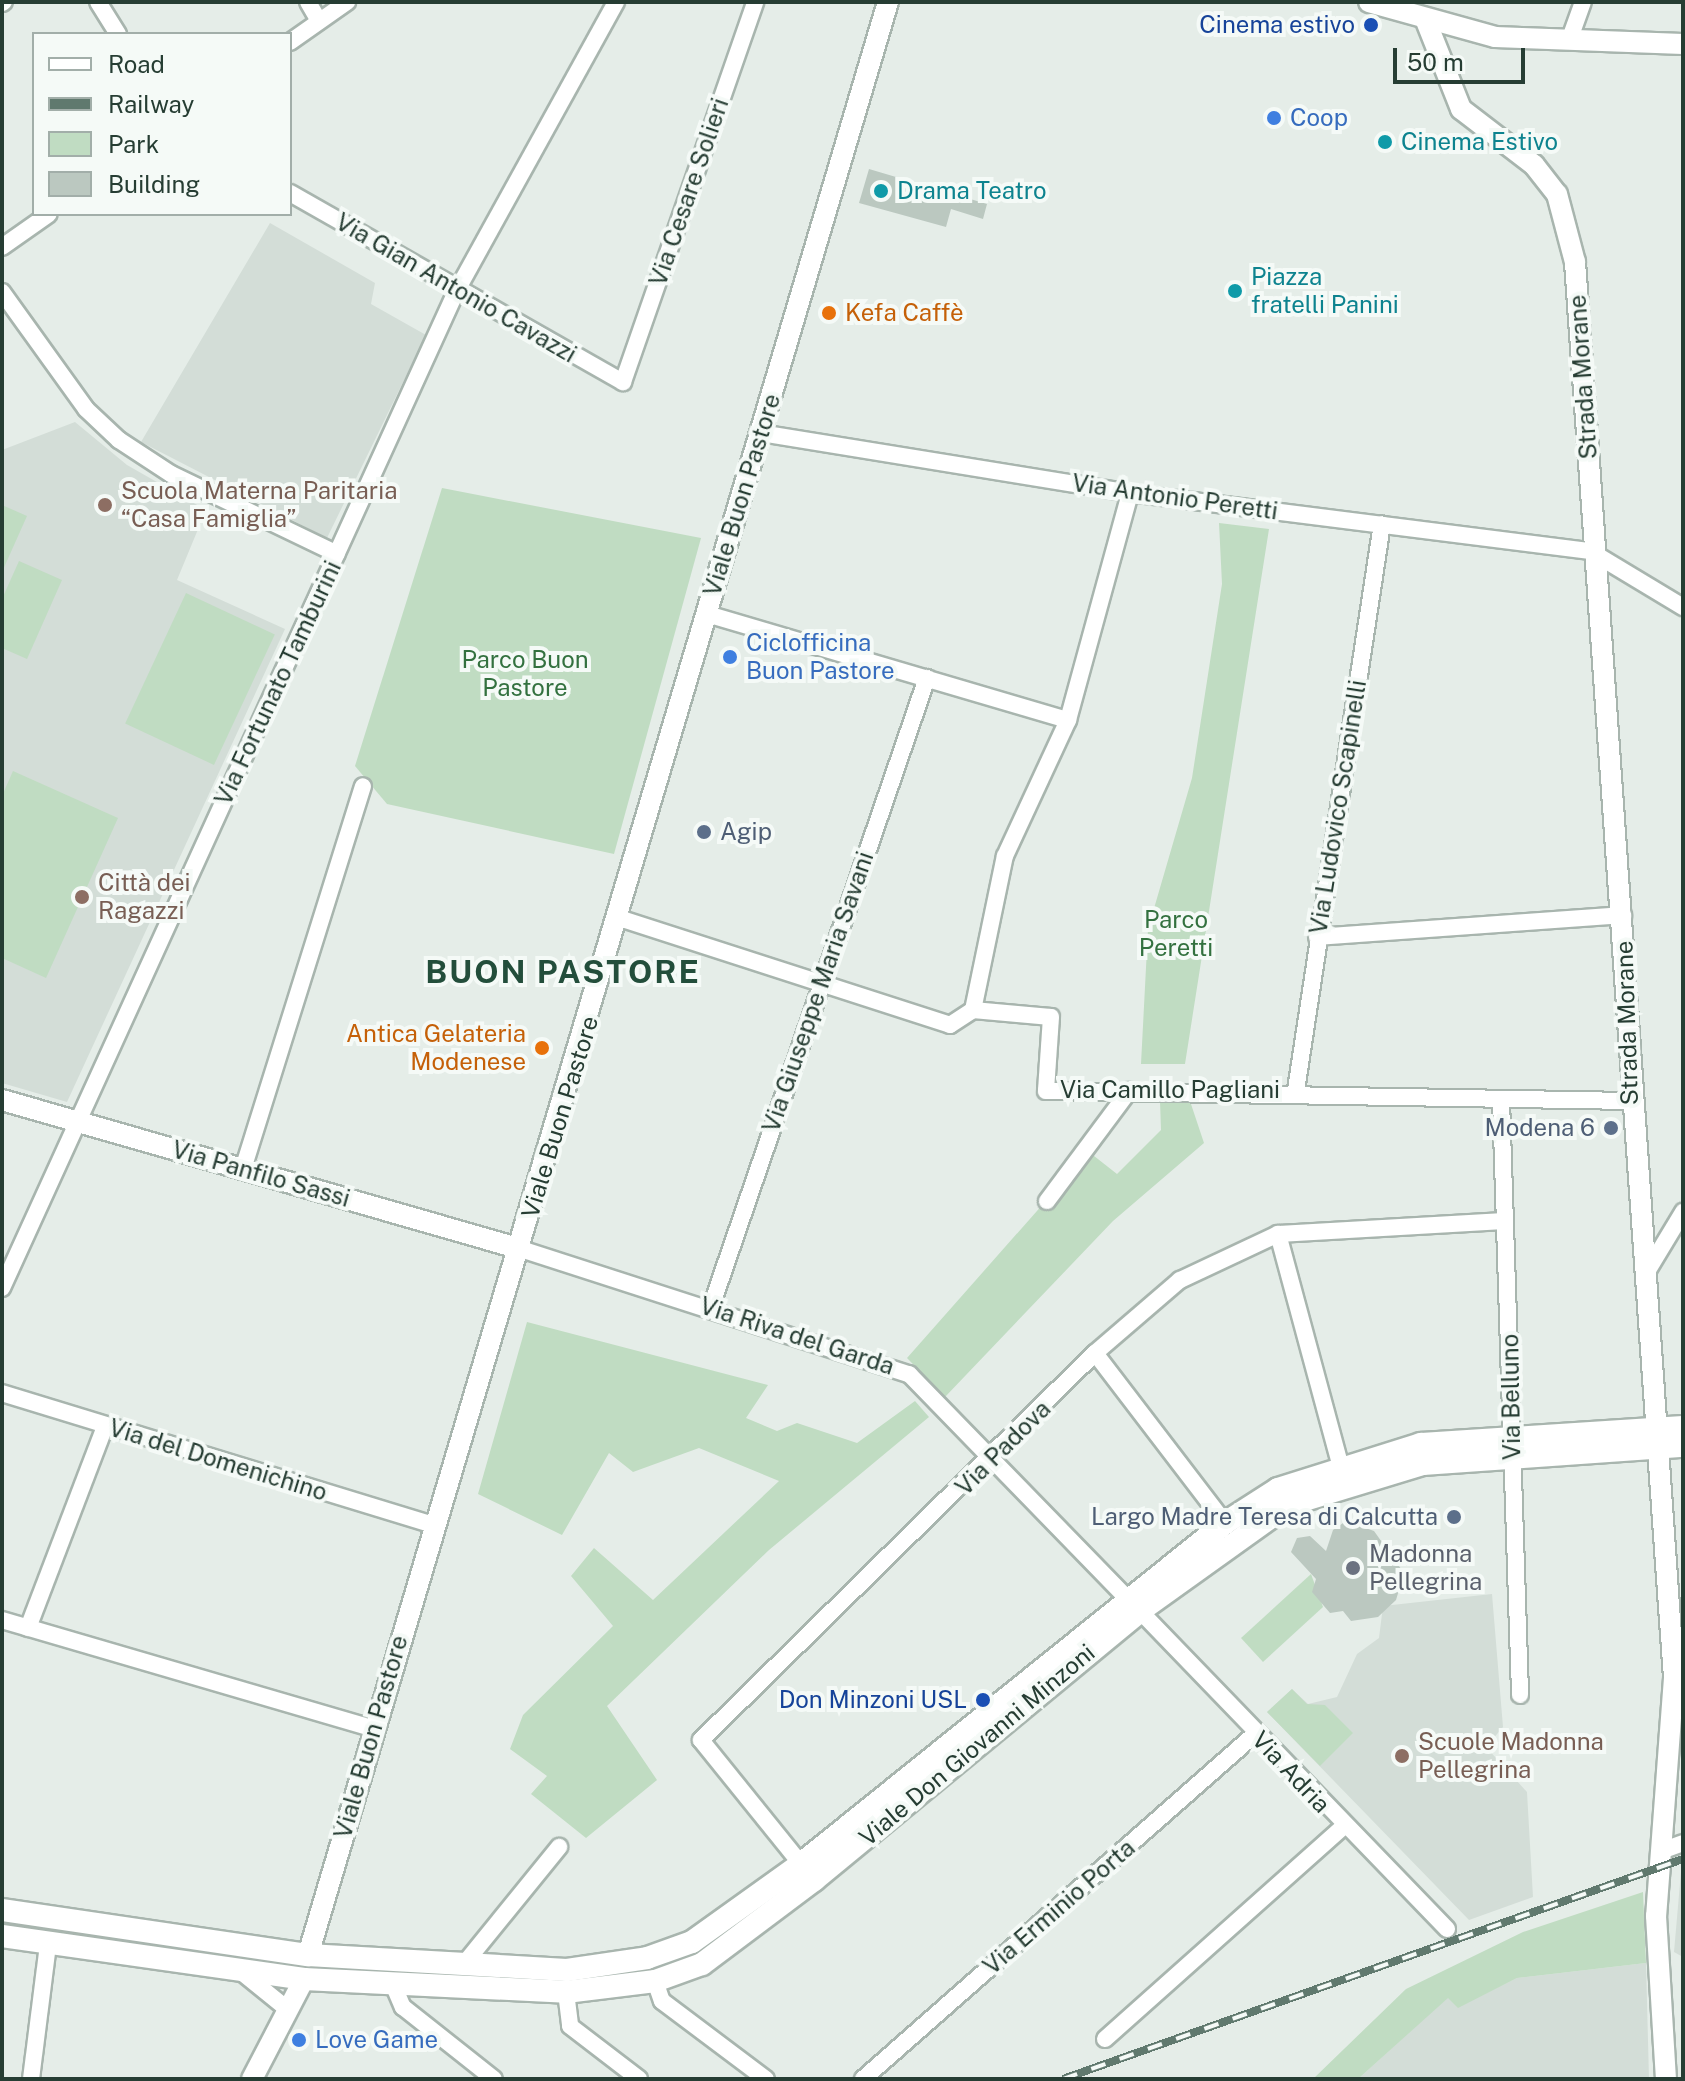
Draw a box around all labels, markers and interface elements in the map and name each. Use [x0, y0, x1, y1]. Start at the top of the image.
place label: Cinema estivo [1199, 11, 1355, 39]
marker: Cinema estivo [1362, 16, 1380, 34]
legend [32, 32, 292, 216]
scale bar [1397, 32, 1529, 82]
text: 50 m [1407, 48, 1464, 76]
text: Road [108, 50, 165, 78]
text: Railway [108, 90, 194, 118]
street label: Via Cesare Solieri [643, 94, 735, 290]
place label: Coop [1290, 104, 1348, 132]
marker: Coop [1265, 109, 1283, 127]
place label: Cinema Estivo [1401, 128, 1558, 156]
text: Park [108, 130, 159, 158]
marker: Cinema Estivo [1376, 133, 1394, 151]
text: Building [108, 170, 200, 198]
place label: Drama Teatro [897, 177, 1047, 205]
marker: Drama Teatro [872, 182, 890, 200]
street label: Via Gian Antonio Cavazzi [330, 207, 582, 369]
place label: Piazza fratelli Panini [1251, 263, 1399, 319]
marker: Piazza fratelli Panini [1226, 282, 1244, 300]
street label: Strada Morane [1563, 294, 1603, 460]
place label: Kefa Caffè [845, 299, 964, 327]
marker: Kefa Caffè [820, 304, 838, 322]
street label: Viale Buon Pastore [698, 390, 786, 600]
street label: Via Antonio Peretti [1070, 468, 1280, 526]
place label: Scuola Materna Paritaria “Casa Famiglia” [121, 477, 397, 533]
marker: Scuola Materna Paritaria “Casa Famiglia” [96, 496, 114, 514]
street label: Via Fortunato Tamburini [209, 556, 347, 810]
place label: Ciclofficina Buon Pastore [746, 629, 895, 685]
park label: Parco Buon Pastore [461, 646, 589, 702]
marker: Ciclofficina Buon Pastore [721, 648, 739, 666]
street label: Via Ludovico Scapinelli [1304, 678, 1372, 936]
place label: Agip [720, 818, 772, 846]
marker: Agip [695, 823, 713, 841]
street label: Via Giuseppe Maria Savani [756, 848, 880, 1136]
place label: Città dei Ragazzi [98, 869, 191, 925]
marker: Città dei Ragazzi [73, 888, 91, 906]
park label: Parco Peretti [1139, 906, 1213, 962]
street label: Strada Morane [1610, 940, 1644, 1106]
district label: BUON PASTORE [425, 953, 701, 991]
street label: Viale Buon Pastore [516, 1012, 604, 1222]
place label: Antica Gelateria Modenese [346, 1020, 526, 1076]
marker: Antica Gelateria Modenese [533, 1039, 551, 1057]
street label: Via Camillo Pagliani [1060, 1076, 1280, 1104]
place label: Modena 6 [1485, 1114, 1595, 1142]
marker: Modena 6 [1602, 1119, 1620, 1137]
street label: Via Panfilo Sassi [169, 1135, 353, 1213]
street label: Via Riva del Garda [696, 1291, 898, 1381]
street label: Via Belluno [1496, 1334, 1526, 1460]
street label: Via Padova [950, 1395, 1056, 1501]
street label: Via del Domenichino [105, 1413, 331, 1507]
place label: Largo Madre Teresa di Calcutta [1090, 1503, 1438, 1531]
marker: Largo Madre Teresa di Calcutta [1445, 1508, 1463, 1526]
place label: Madonna Pellegrina [1369, 1540, 1482, 1596]
marker: Madonna Pellegrina [1344, 1559, 1362, 1577]
street label: Viale Buon Pastore [328, 1632, 414, 1842]
street label: Viale Don Giovanni Minzoni [853, 1638, 1101, 1852]
place label: Don Minzoni USL [779, 1686, 967, 1714]
marker: Don Minzoni USL [974, 1691, 992, 1709]
street label: Via Adria [1246, 1725, 1336, 1819]
place label: Scuole Madonna Pellegrina [1418, 1728, 1604, 1784]
marker: Scuole Madonna Pellegrina [1393, 1747, 1411, 1765]
street label: Via Erminio Porta [977, 1833, 1141, 1981]
place label: Love Game [315, 2026, 438, 2054]
marker: Love Game [290, 2031, 308, 2049]

